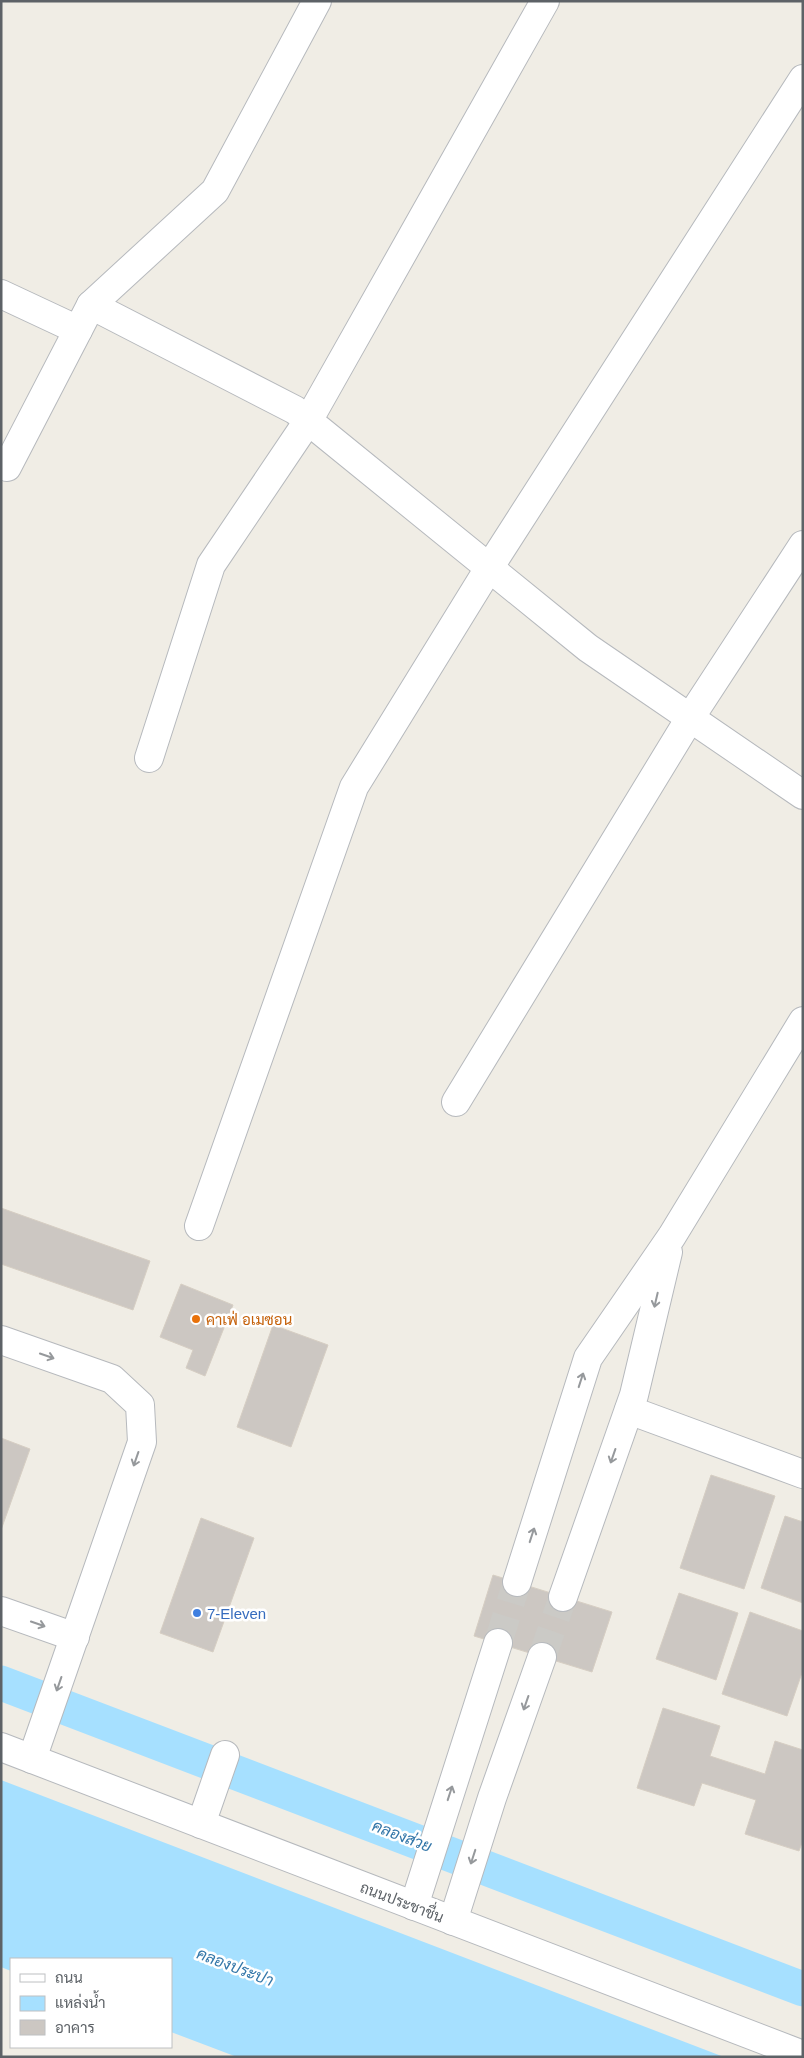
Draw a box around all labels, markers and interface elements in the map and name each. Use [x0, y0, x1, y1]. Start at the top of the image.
one-way arrow [651, 1292, 661, 1308]
place label: คาเฟ่ อเมซอน [206, 1310, 292, 1328]
marker: คาเฟ่ อเมซอน [190, 1313, 202, 1325]
one-way arrow [39, 1352, 55, 1361]
one-way arrow [576, 1373, 586, 1389]
one-way arrow [608, 1448, 617, 1464]
one-way arrow [131, 1451, 141, 1467]
one-way arrow [527, 1528, 537, 1544]
place label: 7-Eleven [207, 1605, 266, 1622]
marker: 7-Eleven [191, 1607, 203, 1619]
one-way arrow [30, 1620, 46, 1629]
one-way arrow [53, 1675, 63, 1691]
one-way arrow [520, 1694, 530, 1710]
one-way arrow [445, 1785, 455, 1801]
water label: คลองส่วย [370, 1815, 435, 1855]
one-way arrow [468, 1848, 478, 1864]
street label: ถนนประชาชื่น [358, 1873, 448, 1926]
water label: คลองประปา [194, 1945, 276, 1989]
legend [10, 1958, 172, 2048]
text: ถนน [55, 1969, 83, 1986]
text: แหล่งน้ำ [55, 1990, 106, 2011]
text: อาคาร [55, 2019, 95, 2036]

